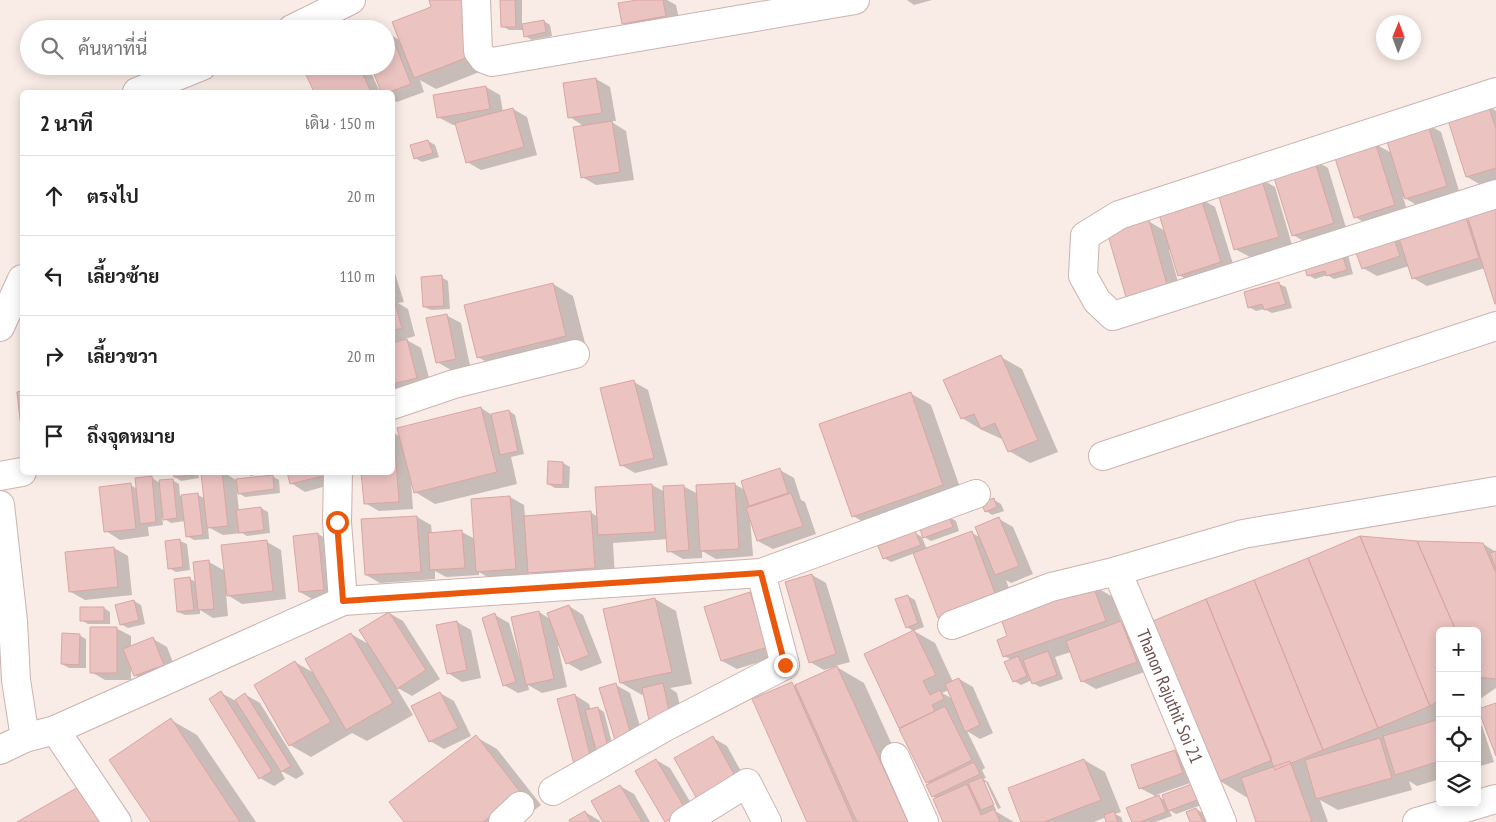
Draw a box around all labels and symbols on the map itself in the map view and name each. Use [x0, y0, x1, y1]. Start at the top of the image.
north arrow [1376, 15, 1421, 60]
route start [326, 511, 349, 534]
street label: Thanon Rajuthit Soi 21 [1132, 626, 1208, 767]
route end [774, 654, 797, 677]

